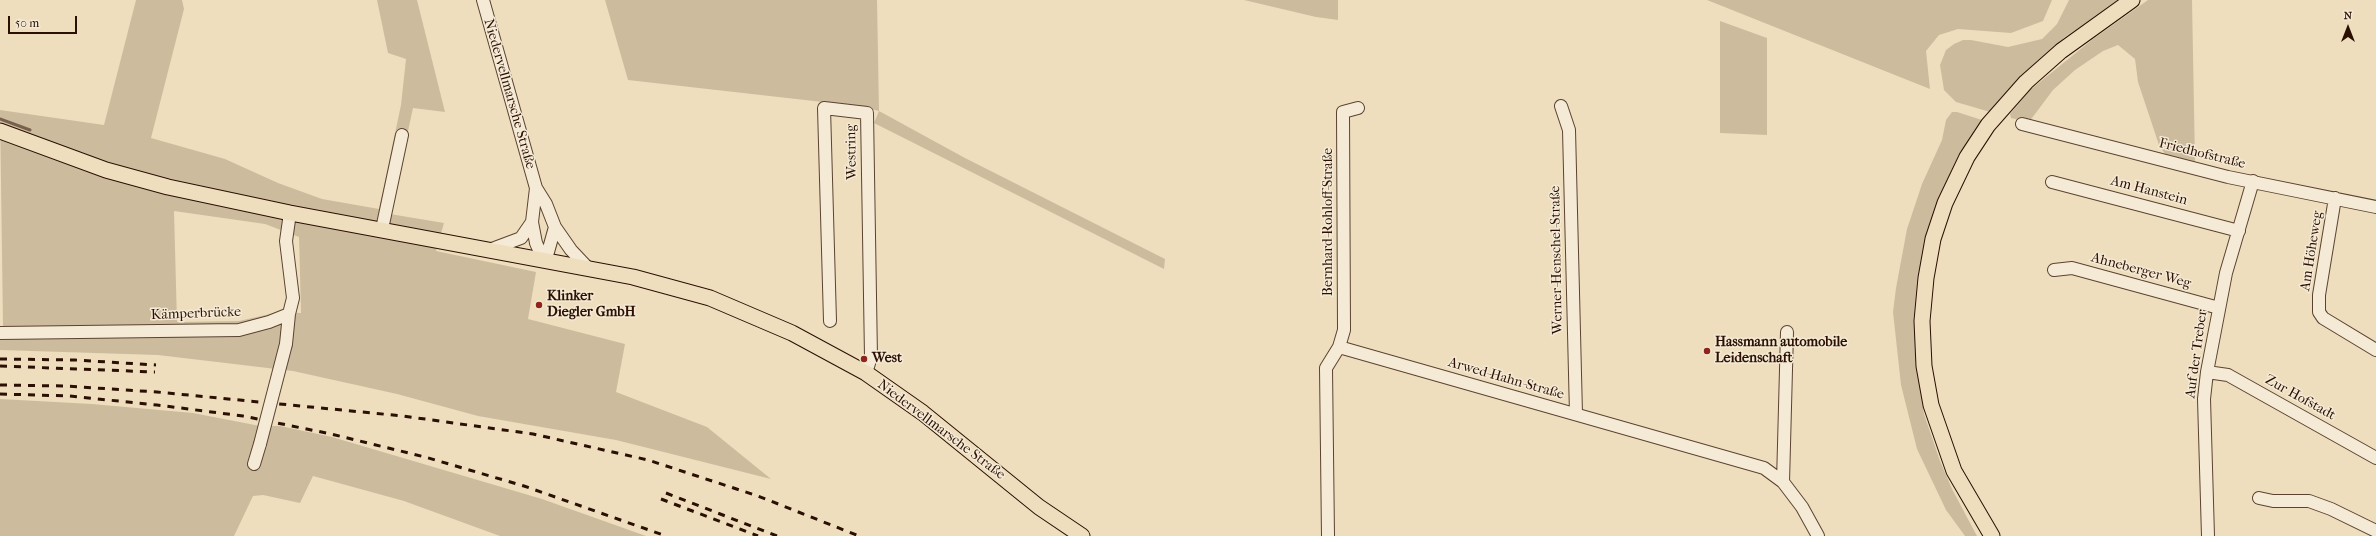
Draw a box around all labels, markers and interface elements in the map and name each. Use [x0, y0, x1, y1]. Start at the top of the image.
scale bar [10, 8, 79, 34]
north arrow [2328, 8, 2368, 48]
text: N [2344, 9, 2352, 22]
text: 50 m [15, 16, 39, 30]
street label: Niedervellmarsche Straße [479, 17, 539, 171]
street label: Westring [843, 124, 861, 180]
street label: Friedhofstraße [2157, 135, 2247, 173]
street label: Bernhard-Rohloff-Straße [1321, 148, 1337, 296]
street label: Am Hanstein [2109, 173, 2189, 209]
street label: Werner-Henschel-Straße [1547, 185, 1567, 335]
street label: Am Höheweg [2297, 210, 2327, 292]
street label: Ahneberger Weg [2089, 250, 2193, 292]
place label: Klinker Diegler GmbH [547, 289, 635, 322]
marker: Klinker Diegler GmbH [534, 300, 544, 310]
street label: Kämperbrücke [151, 304, 241, 324]
street label: Auf der Treber [2182, 309, 2212, 399]
place label: Hassmann automobile Leidenschaft [1715, 335, 1847, 368]
marker: Hassmann automobile Leidenschaft [1702, 346, 1712, 356]
place label: West [872, 351, 902, 367]
marker: West [859, 354, 869, 364]
street label: Arwed-Hahn-Straße [1446, 354, 1566, 404]
street label: Zur Hofstadt [2262, 372, 2338, 424]
street label: Niedervellmarsche Straße [874, 376, 1008, 484]

